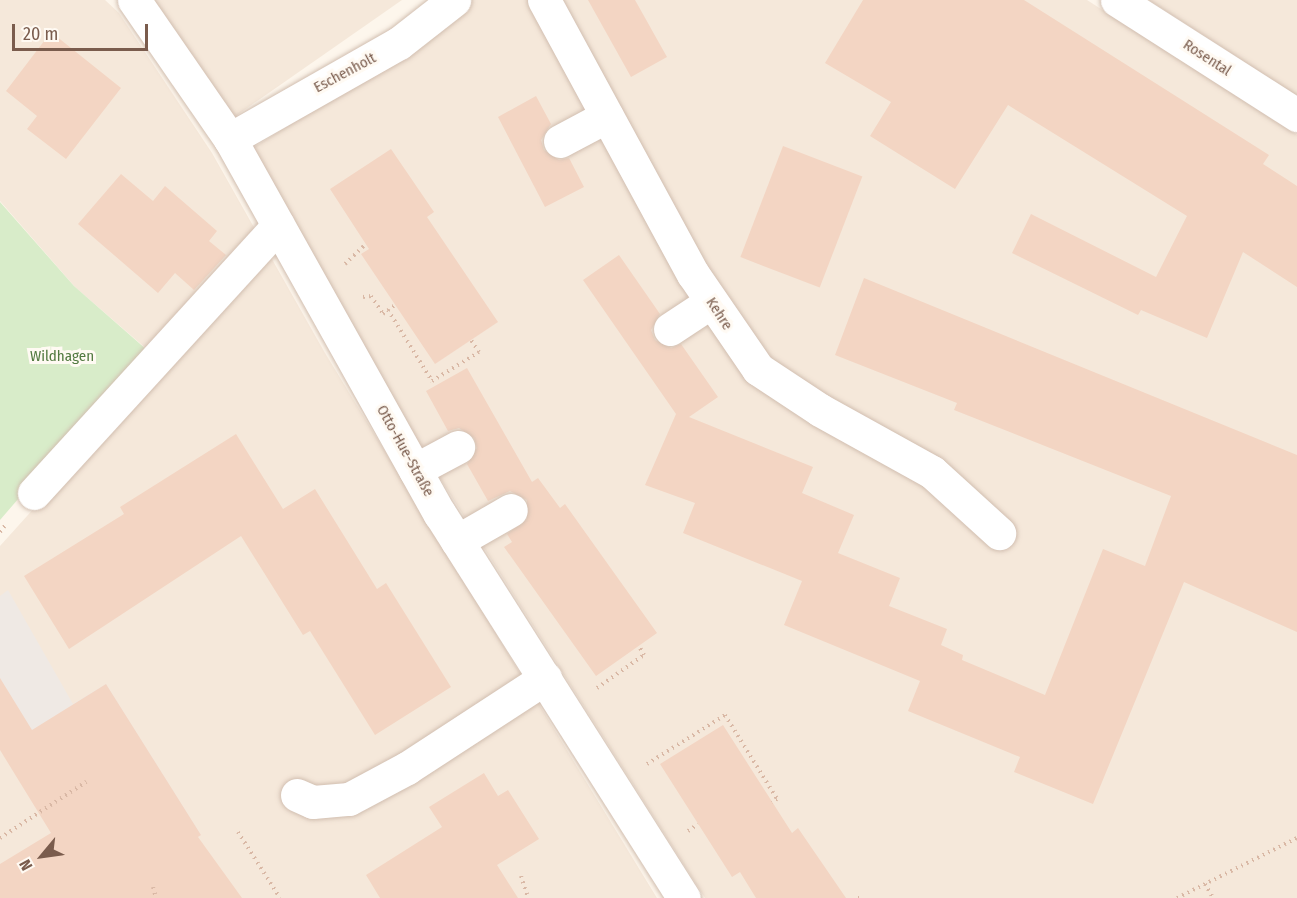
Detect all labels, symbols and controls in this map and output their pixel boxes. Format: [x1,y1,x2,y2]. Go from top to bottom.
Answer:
scale bar [15,12,152,50]
text: 20 m [23,23,58,45]
street label: Rosental [1180,36,1234,80]
street label: Eschenholt [311,49,379,97]
street label: Kehre [702,294,736,334]
park label: Wildhagen [30,348,94,366]
street label: Otto-Hue-Straße [372,402,438,500]
north arrow [12,826,72,886]
text: N [15,856,36,874]

